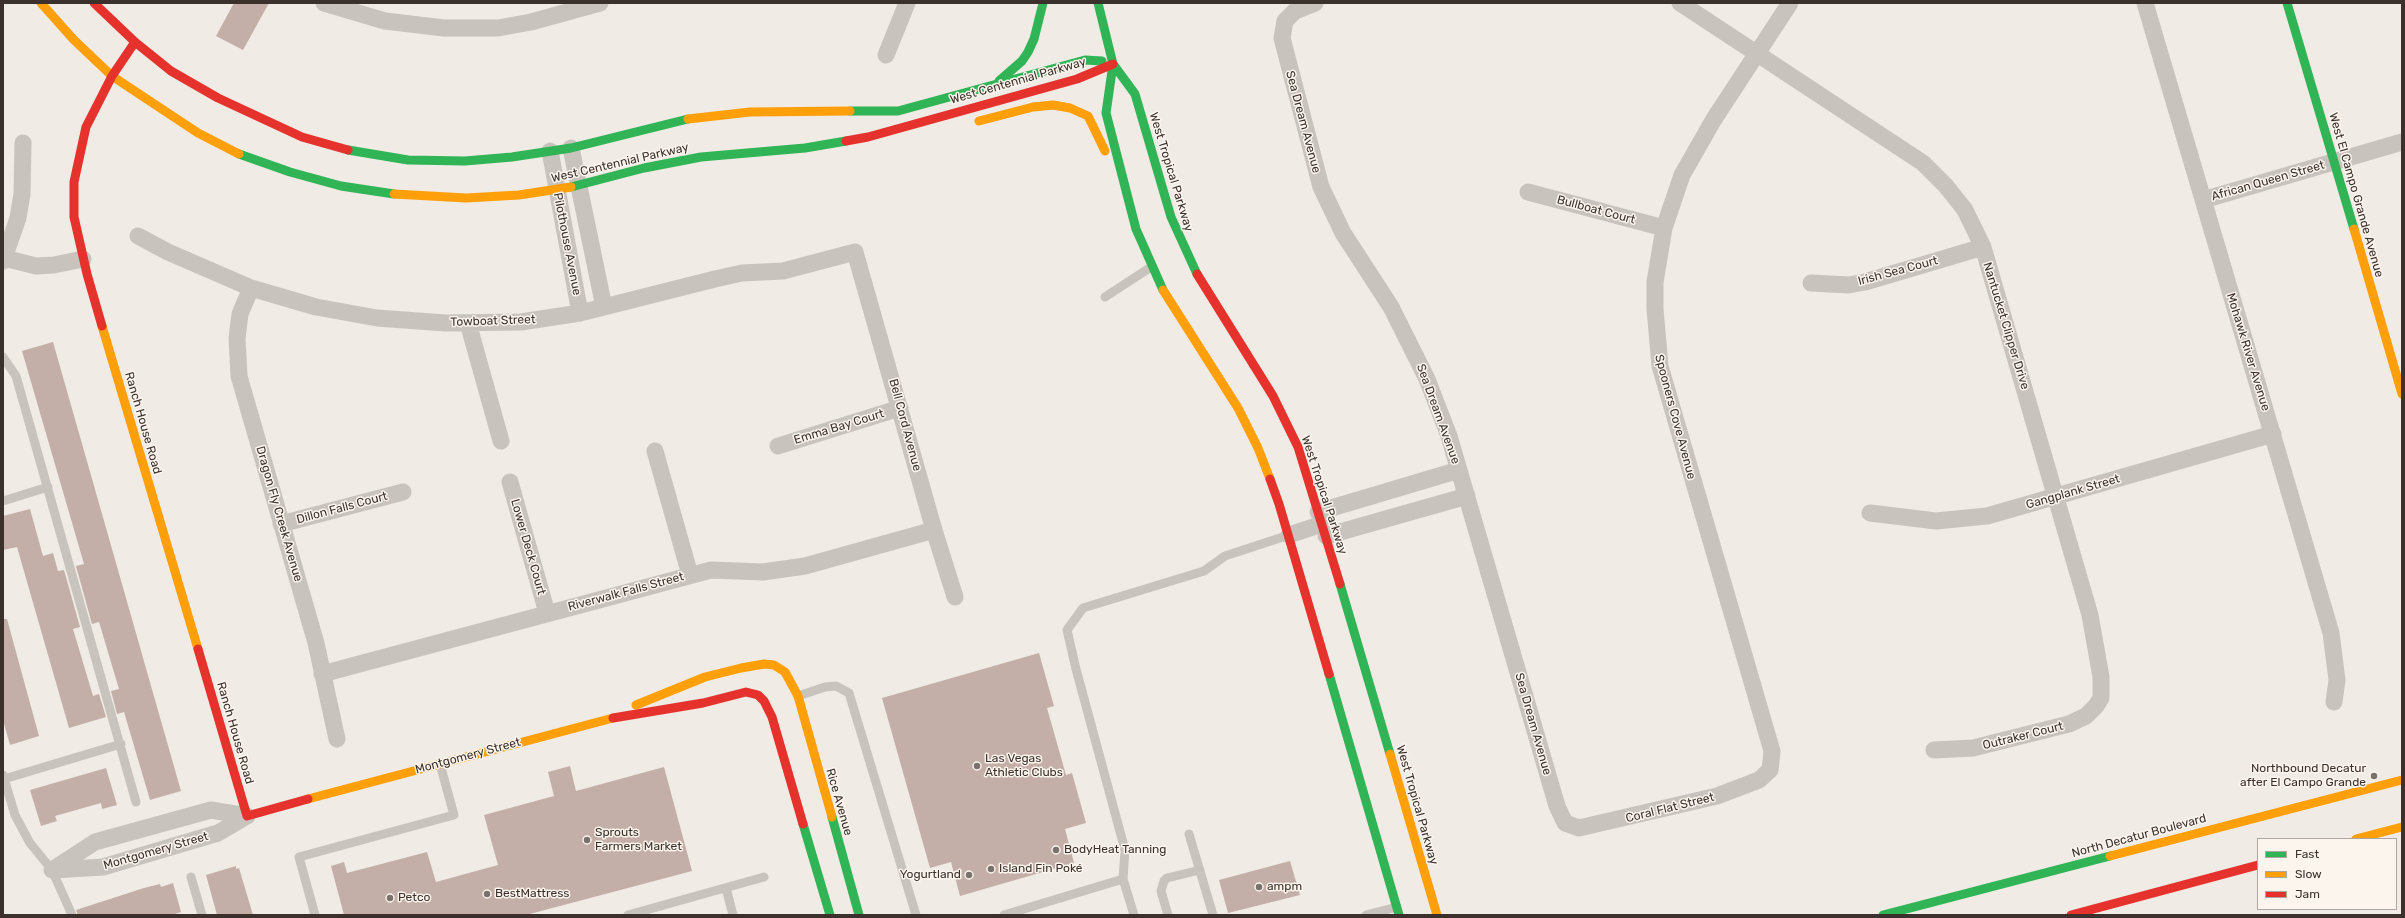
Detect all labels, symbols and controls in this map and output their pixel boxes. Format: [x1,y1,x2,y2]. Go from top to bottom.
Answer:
street label: West Centennial Parkway [948,55,1088,107]
street label: Sea Dream Avenue [1282,69,1324,175]
street label: West Tropical Parkway [1146,111,1196,233]
street label: West El Campo Grande Avenue [2326,111,2386,279]
street label: West Centennial Parkway [550,140,690,186]
street label: African Queen Street [2210,158,2326,204]
street label: Pilothouse Avenue [550,191,584,297]
street label: Bullboat Court [1555,193,1637,227]
street label: Irish Sea Court [1856,253,1940,289]
street label: Nantucket Clipper Drive [1980,261,2032,391]
street label: Mohawk River Avenue [2223,291,2273,413]
street label: Towboat Street [450,312,536,330]
street label: Spooners Cove Avenue [1651,353,1699,481]
street label: Sea Dream Avenue [1413,362,1463,466]
street label: Ranch House Road [122,370,164,476]
street label: Bell Cord Avenue [886,377,924,473]
street label: Emma Bay Court [792,406,886,448]
street label: West Tropical Parkway [1298,434,1350,556]
street label: Dragon Fly Creek Avenue [253,445,305,583]
street label: Gangplank Street [2024,472,2122,512]
street label: Dillon Falls Court [295,489,389,527]
street label: Lower Deck Court [507,497,549,597]
street label: Riverwalk Falls Street [566,570,686,614]
street label: Sea Dream Avenue [1512,671,1554,777]
street label: Ranch House Road [214,680,256,786]
street label: Outraker Court [1981,719,2065,753]
street label: Montgomery Street [414,735,522,777]
street label: West Tropical Parkway [1393,744,1441,866]
place label: Las Vegas Athletic Clubs [985,752,1063,780]
marker: Las Vegas Athletic Clubs [972,761,982,771]
place label: Northbound Decatur after El Campo Grande [2240,762,2366,790]
street label: Rice Avenue [823,767,855,837]
marker: Northbound Decatur after El Campo Grande [2369,771,2379,781]
street label: Coral Flat Street [1624,790,1716,826]
street label: North Decatur Boulevard [2070,811,2208,861]
place label: Sprouts Farmers Market [595,826,682,854]
street label: Montgomery Street [102,829,210,873]
marker: Sprouts Farmers Market [582,835,592,845]
legend [2257,838,2397,910]
place label: BodyHeat Tanning [1064,843,1167,857]
marker: BodyHeat Tanning [1051,845,1061,855]
text: Fast [2295,847,2319,861]
place label: Island Fin Poké [999,862,1083,876]
marker: Island Fin Poké [986,864,996,874]
text: Slow [2295,867,2322,881]
place label: Yogurtland [900,868,961,882]
marker: Yogurtland [964,870,974,880]
place label: ampm [1267,880,1302,894]
marker: ampm [1254,882,1264,892]
place label: BestMattress [495,887,569,901]
text: Jam [2295,887,2320,901]
marker: BestMattress [482,889,492,899]
place label: Petco [398,891,431,905]
marker: Petco [385,893,395,903]

